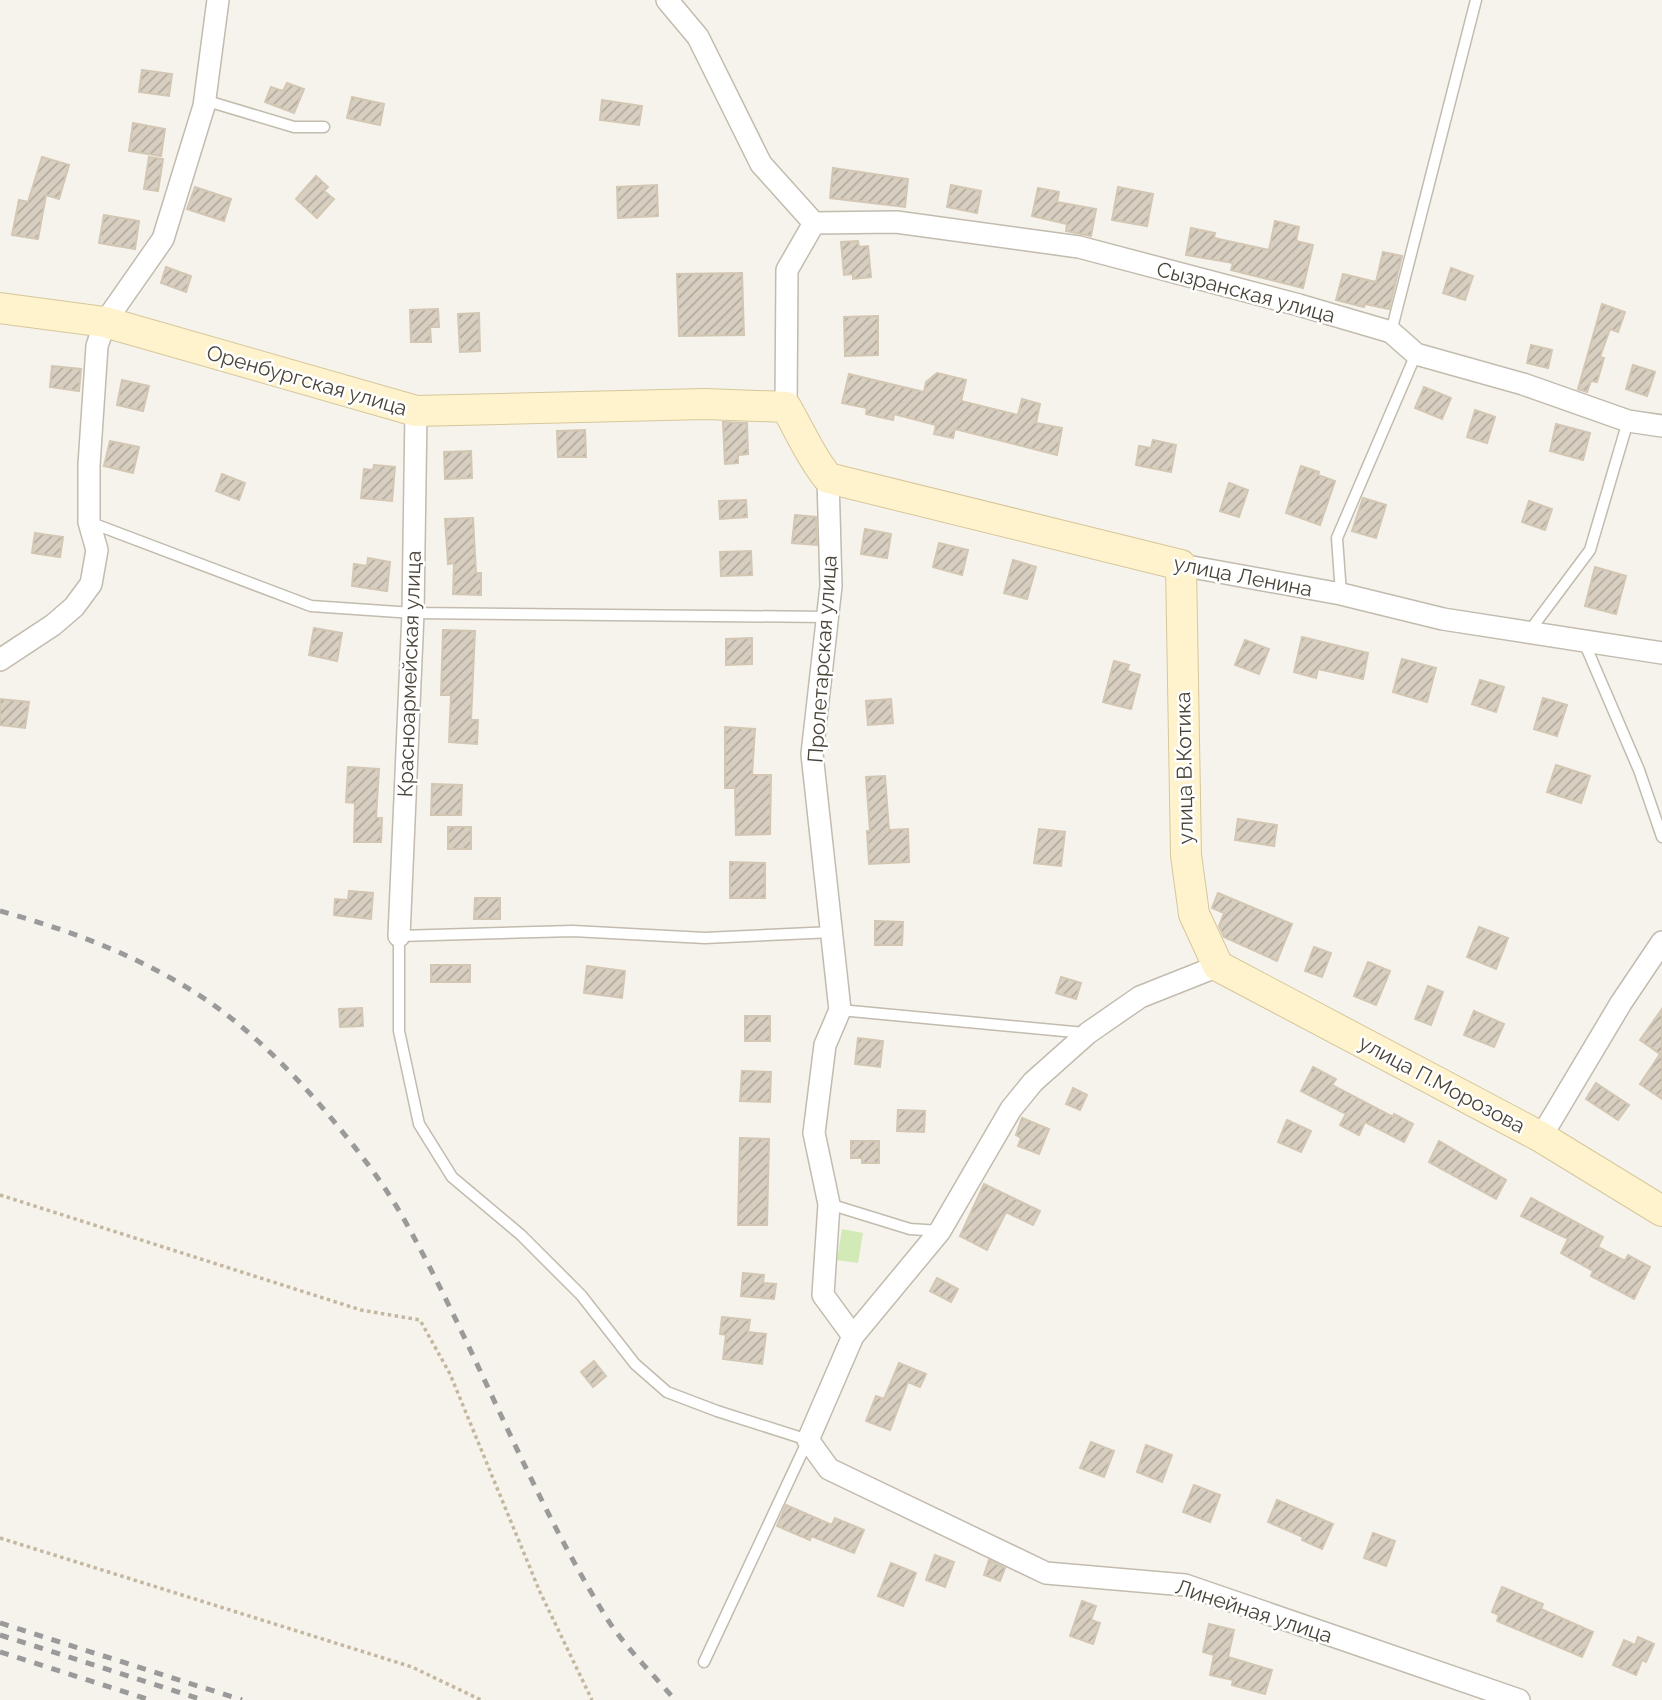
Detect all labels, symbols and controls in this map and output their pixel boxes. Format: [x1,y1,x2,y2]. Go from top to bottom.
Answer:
street label: Сызранская улица [1154,256,1338,328]
street label: Оренбургская улица [204,339,410,421]
street label: Красноармейская улица [392,550,426,798]
street label: улица Ленина [1172,550,1314,602]
street label: Пролетарская улица [802,554,842,764]
street label: улица В.Котика [1170,691,1198,845]
street label: улица П.Морозова [1355,1030,1529,1138]
street label: Линейная улица [1172,1574,1336,1648]

